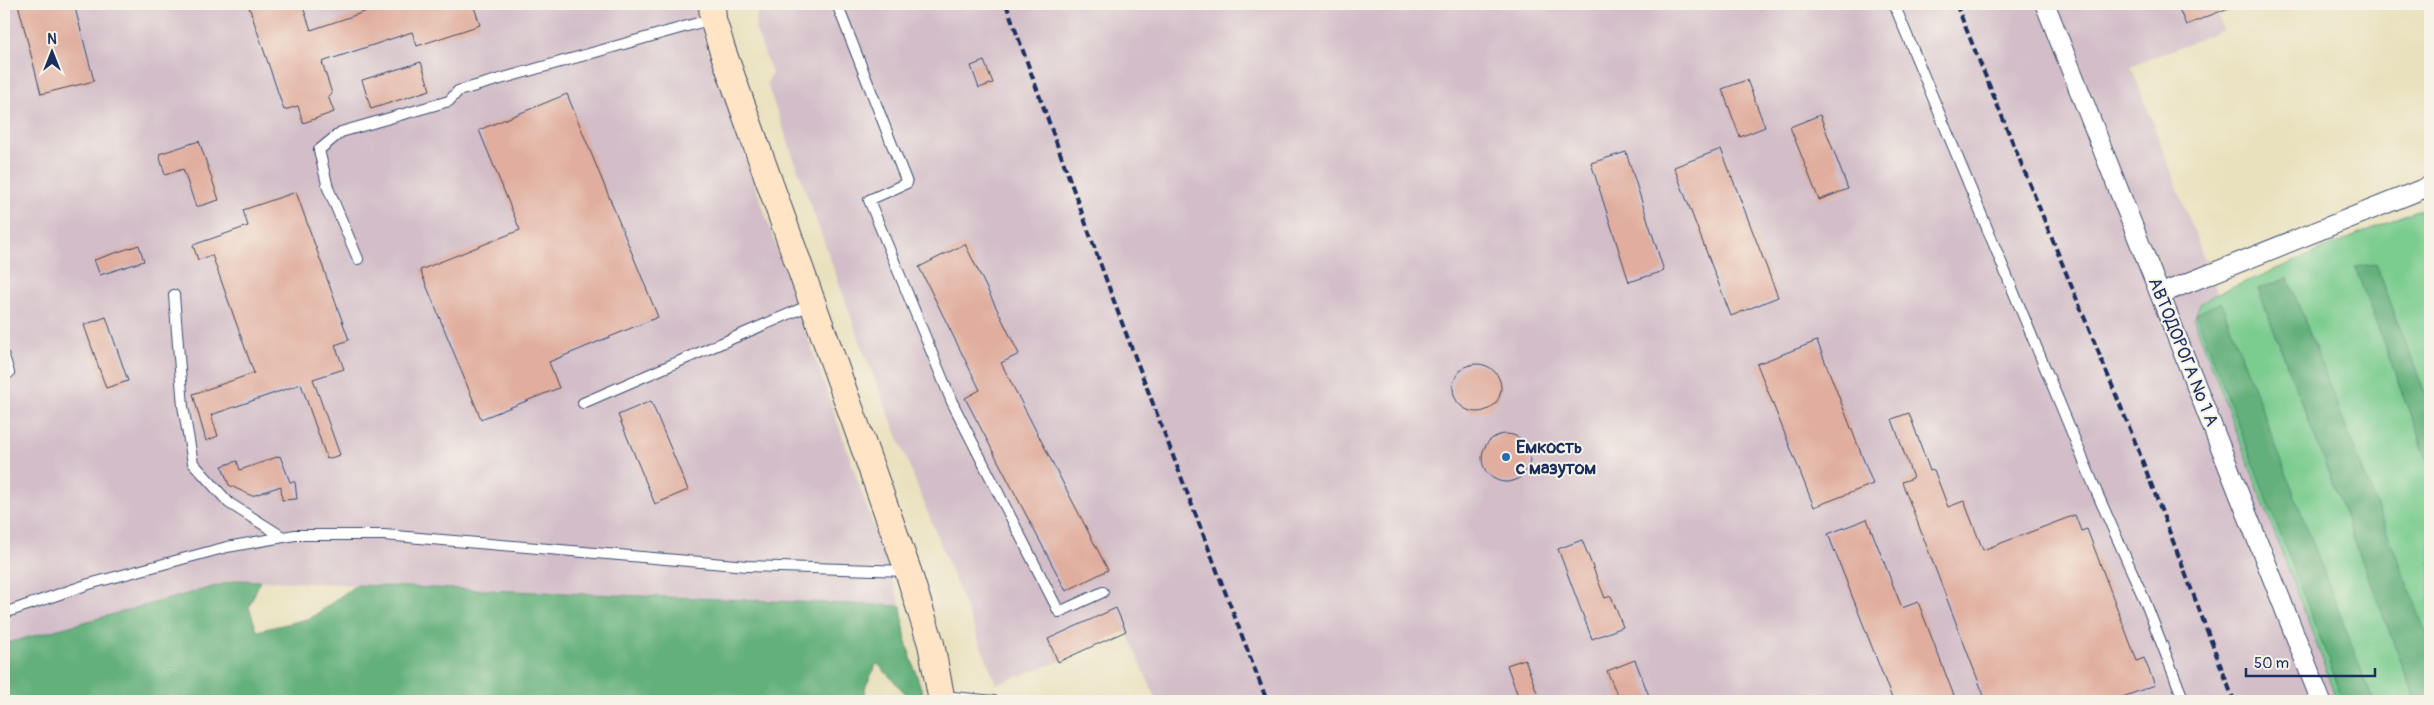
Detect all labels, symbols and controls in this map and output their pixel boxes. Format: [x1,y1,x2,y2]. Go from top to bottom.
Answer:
north arrow [28,28,78,78]
text: N [47,31,57,48]
street label: АВТОДОРОГА № 1 А [2143,274,2223,430]
place label: Емкость с мазутом [1515,436,1596,480]
marker: Емкость с мазутом [1500,451,1512,463]
scale bar [2246,645,2375,677]
text: 50 m [2254,654,2289,673]

